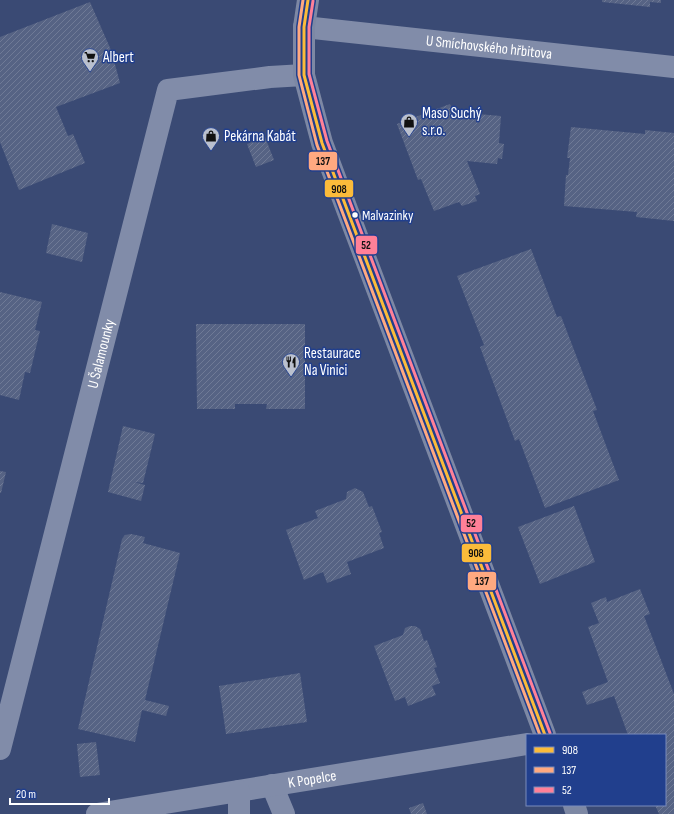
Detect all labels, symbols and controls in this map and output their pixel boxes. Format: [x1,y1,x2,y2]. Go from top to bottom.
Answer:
street label: U Smíchovského hřbitova [425,31,553,64]
supermarket icon: Albert [80,47,100,72]
place label: Albert [102,48,134,67]
place label: Maso Suchý s.r.o. [422,104,482,140]
shop icon: Maso Suchý s.r.o. [399,112,419,137]
shop icon: Pekárna Kabát [201,126,221,151]
place label: Pekárna Kabát [224,127,296,146]
line badge: 137 [308,151,338,171]
text: 137 [316,155,330,168]
line badge: 908 [324,179,354,198]
text: 908 [331,183,347,196]
place label: Malvazinky [362,207,414,224]
marker: Malvazinky [350,210,360,220]
line badge: 52 [355,235,378,255]
text: 52 [361,239,371,252]
street label: U Šalamounky [83,317,119,390]
place label: Restaurace Na Vinici [304,344,361,380]
restaurant icon: Restaurace Na Vinici [281,352,301,377]
line badge: 52 [460,514,483,533]
text: 52 [466,517,476,530]
line badge: 908 [461,543,492,563]
text: 908 [468,547,484,560]
line badge: 137 [467,571,497,591]
text: 137 [475,575,489,588]
legend [526,734,666,806]
text: 908 [562,743,578,758]
text: 137 [562,763,576,778]
street label: K Popelce [287,766,338,793]
scale bar [10,780,109,806]
text: 52 [562,783,572,798]
text: 20 m [16,787,36,802]

